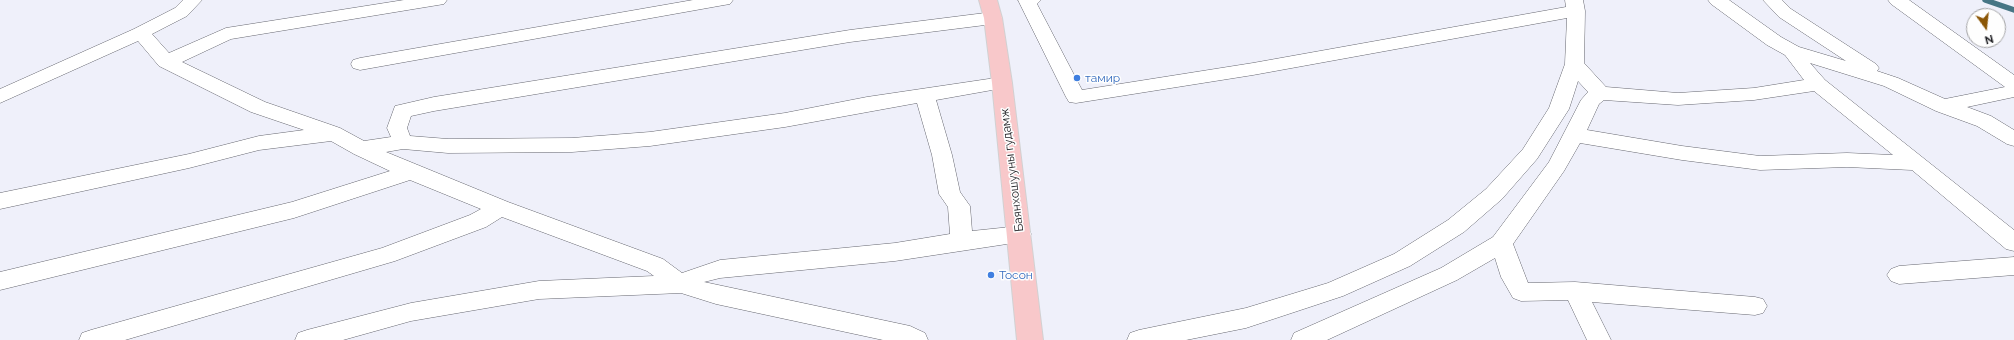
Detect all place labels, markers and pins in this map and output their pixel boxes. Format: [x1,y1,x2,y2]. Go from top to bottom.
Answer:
place label: тамир [1085,71,1120,85]
marker: тамир [1072,73,1082,83]
place label: Тосон [999,268,1033,282]
marker: Тосон [986,270,996,280]

